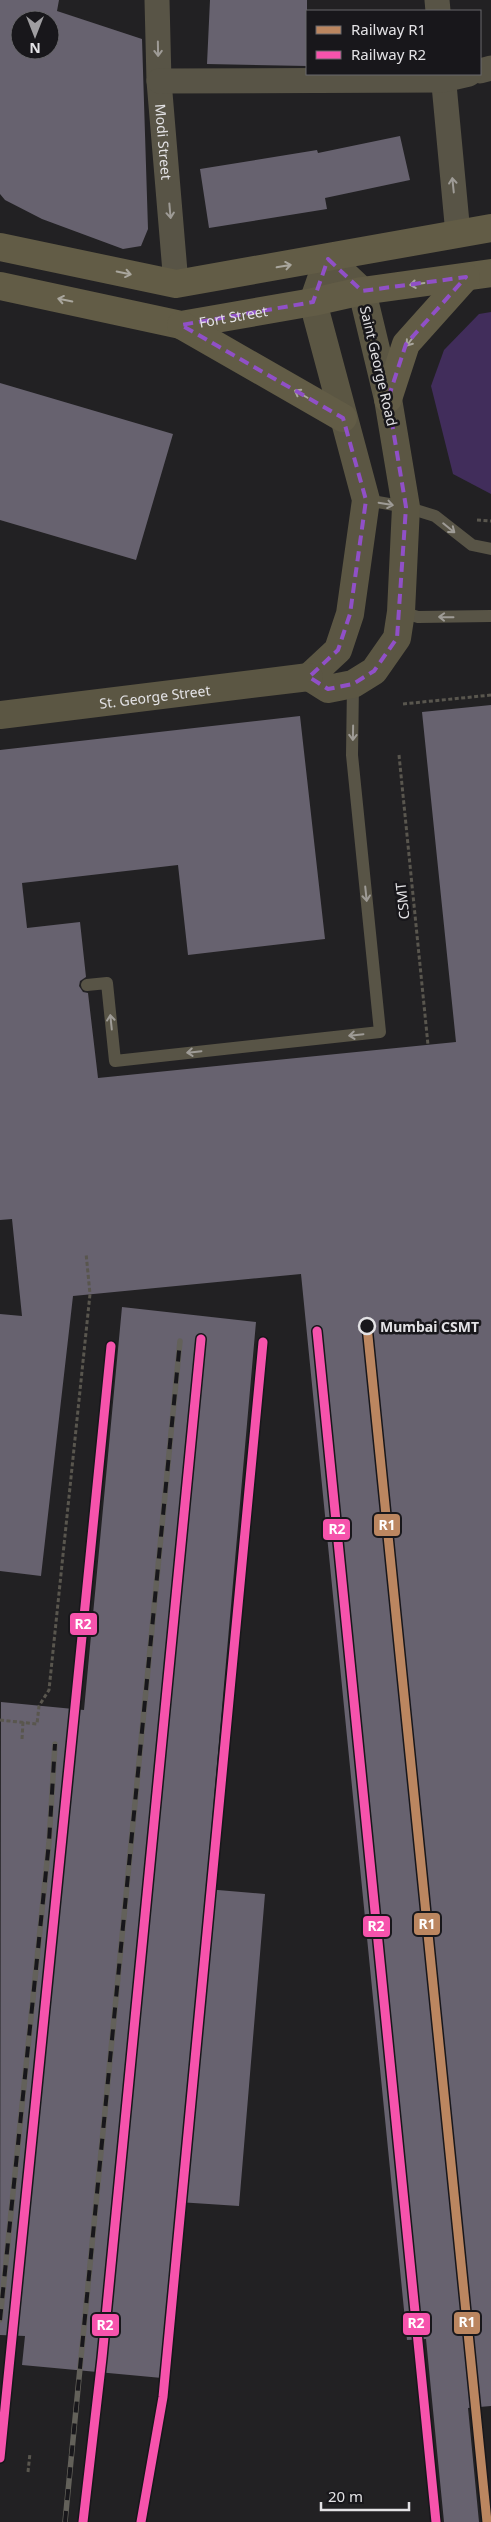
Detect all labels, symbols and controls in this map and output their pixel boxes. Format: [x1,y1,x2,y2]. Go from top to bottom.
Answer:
north arrow [10,10,60,60]
legend [306,10,481,75]
text: Railway R1 [351,19,426,39]
text: N [29,39,41,58]
one-way arrow [153,40,163,56]
text: Railway R2 [351,44,426,64]
street label: Modi Street [151,103,177,181]
one-way arrow [449,178,458,194]
one-way arrow [165,202,174,218]
one-way arrow [276,261,292,271]
one-way arrow [116,269,132,278]
one-way arrow [410,279,426,289]
one-way arrow [58,295,74,304]
street label: Fort Street [197,301,269,331]
street label: Saint George Road [356,304,402,428]
one-way arrow [405,333,416,346]
one-way arrow [294,388,308,398]
one-way arrow [377,499,393,509]
one-way arrow [442,522,455,533]
one-way arrow [438,612,454,622]
street label: St. George Street [98,680,211,712]
one-way arrow [348,724,358,740]
street label: CSMT [391,881,413,920]
one-way arrow [361,886,371,902]
one-way arrow [106,1014,116,1030]
one-way arrow [348,1030,364,1040]
one-way arrow [186,1047,202,1057]
marker: Mumbai CSMT [358,1317,376,1335]
place label: Mumbai CSMT [380,1317,479,1336]
line badge: R1 [373,1513,401,1537]
text: R1 [378,1515,396,1534]
line badge: R2 [322,1518,351,1541]
text: R2 [328,1519,346,1538]
line badge: R2 [69,1612,98,1636]
text: R2 [74,1614,92,1633]
line badge: R1 [413,1912,441,1936]
text: R1 [418,1914,436,1933]
line badge: R2 [362,1915,391,1938]
text: R2 [367,1916,385,1935]
line badge: R1 [453,2311,481,2335]
line badge: R2 [402,2312,431,2336]
text: R1 [458,2312,476,2331]
line badge: R2 [91,2313,120,2337]
text: R2 [407,2313,425,2332]
text: R2 [96,2315,114,2334]
scale bar [321,2480,408,2512]
text: 20 m [328,2486,363,2506]

